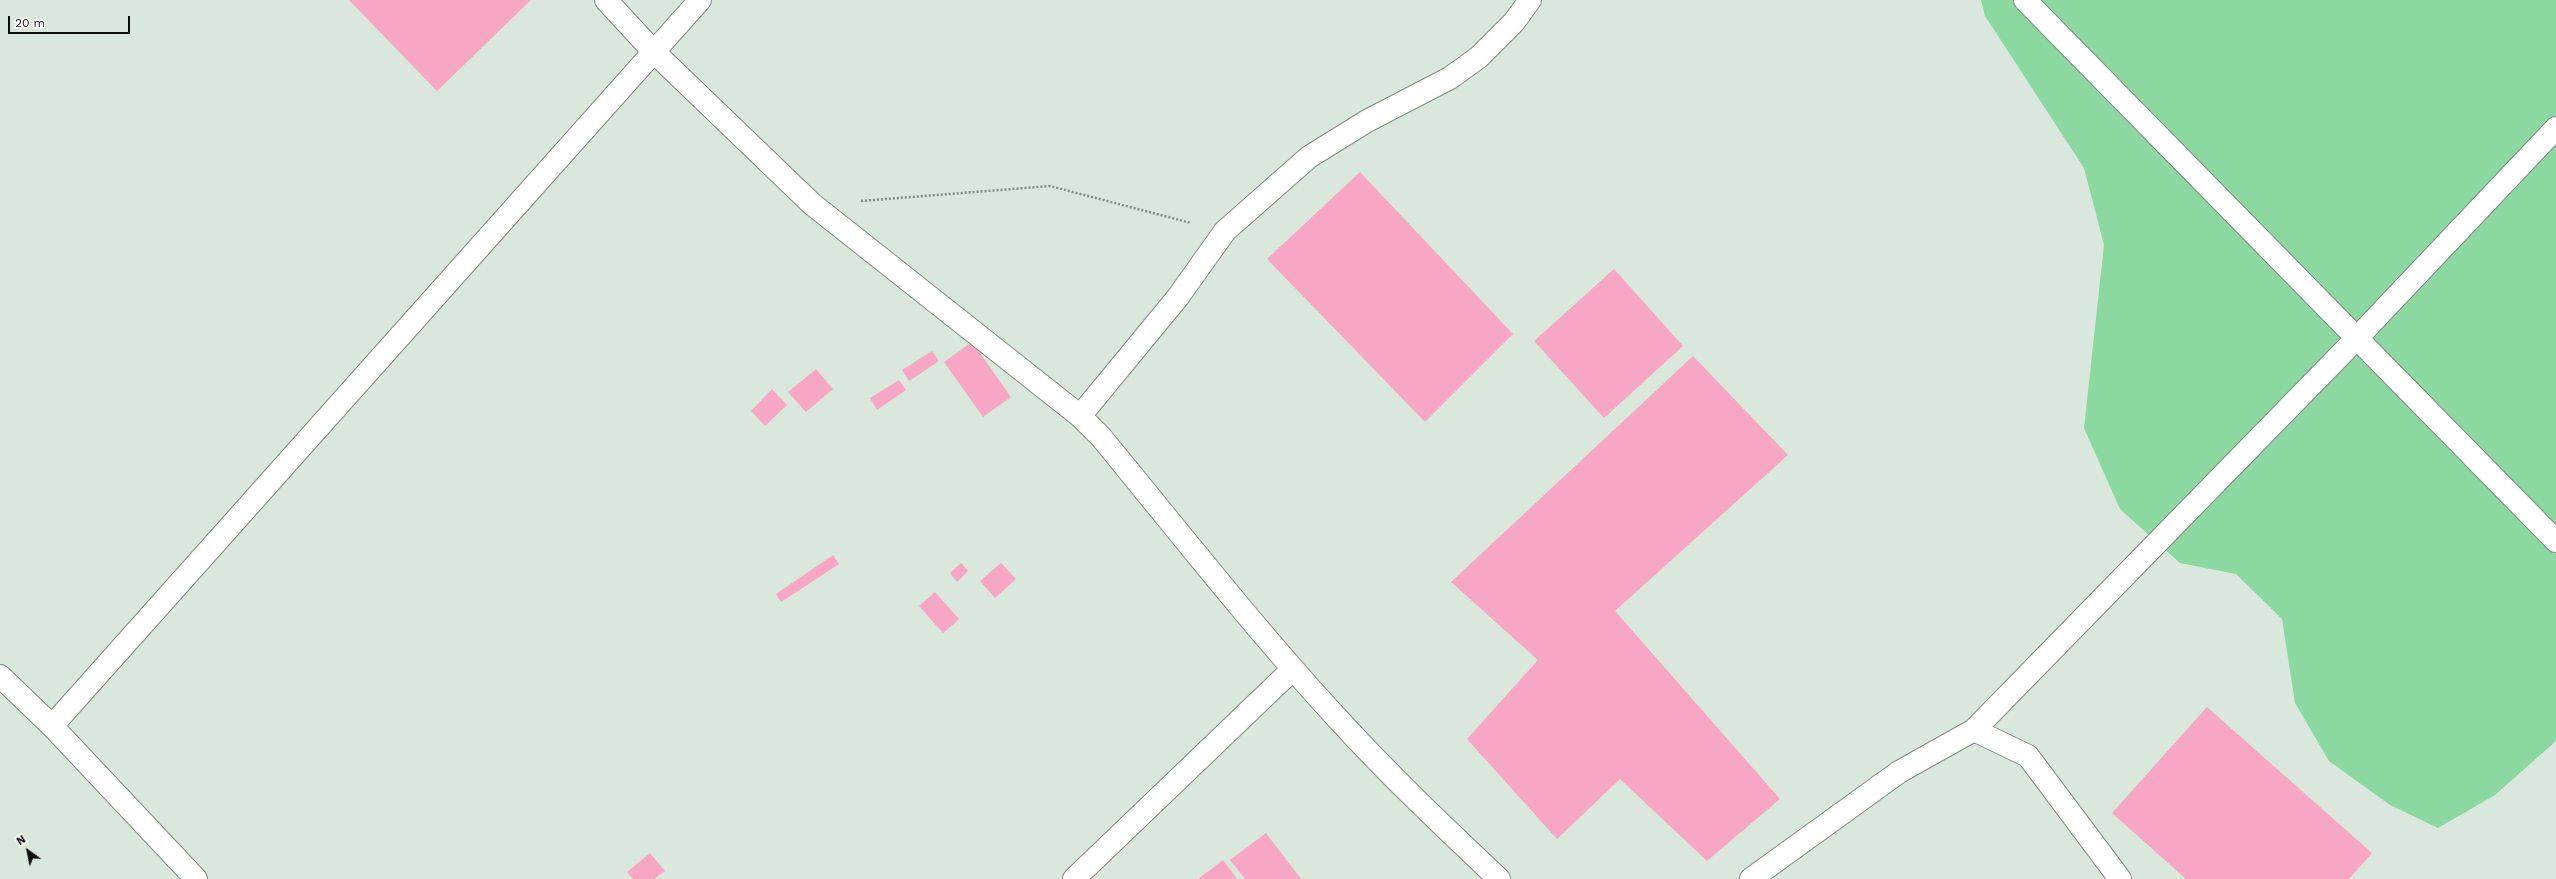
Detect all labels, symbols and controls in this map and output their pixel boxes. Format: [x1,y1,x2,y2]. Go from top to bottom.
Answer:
scale bar [10,8,132,34]
text: 20 m [15,16,45,30]
north arrow [8,831,48,871]
text: N [14,833,28,848]

